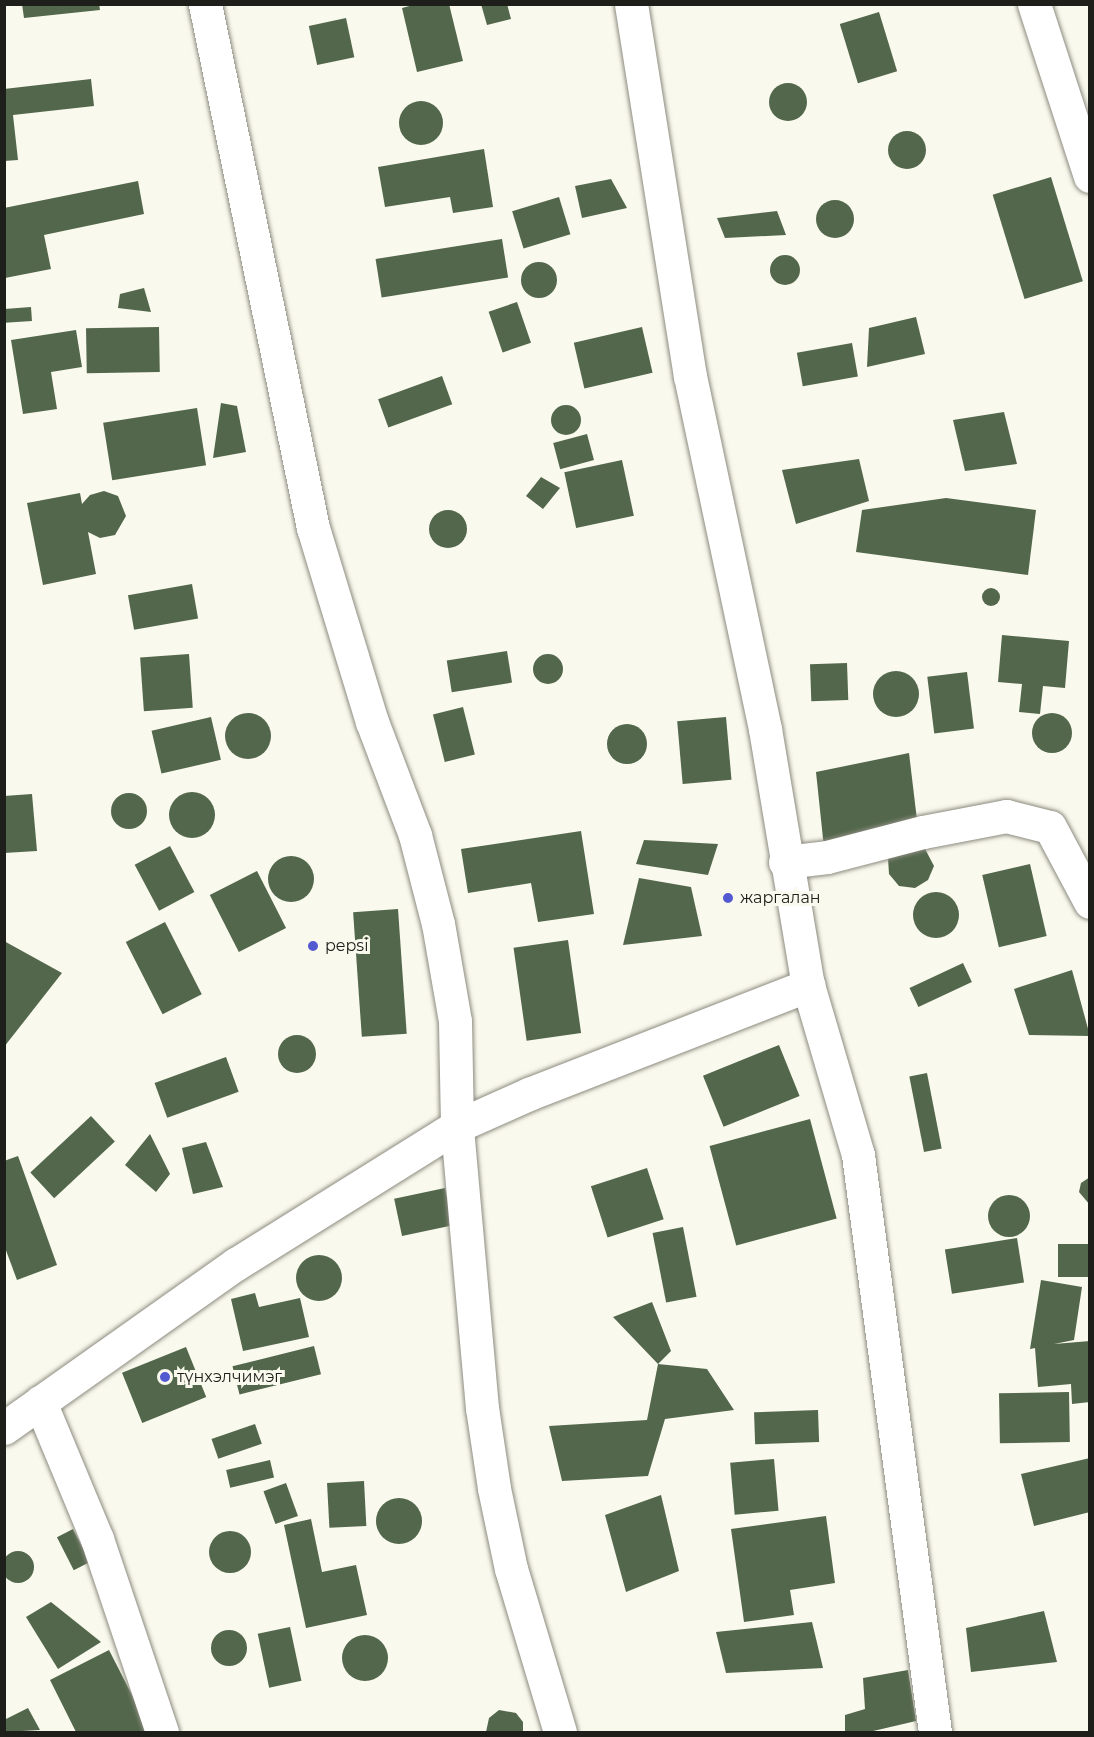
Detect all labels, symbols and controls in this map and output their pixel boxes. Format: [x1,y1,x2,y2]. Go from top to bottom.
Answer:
place label: жаргалан [740,888,821,908]
marker: жаргалан [721,891,735,905]
place label: pepsi [325,936,368,956]
marker: pepsi [306,939,320,953]
place label: түнхэлчимэг [177,1367,282,1387]
marker: түнхэлчимэг [158,1370,172,1384]

